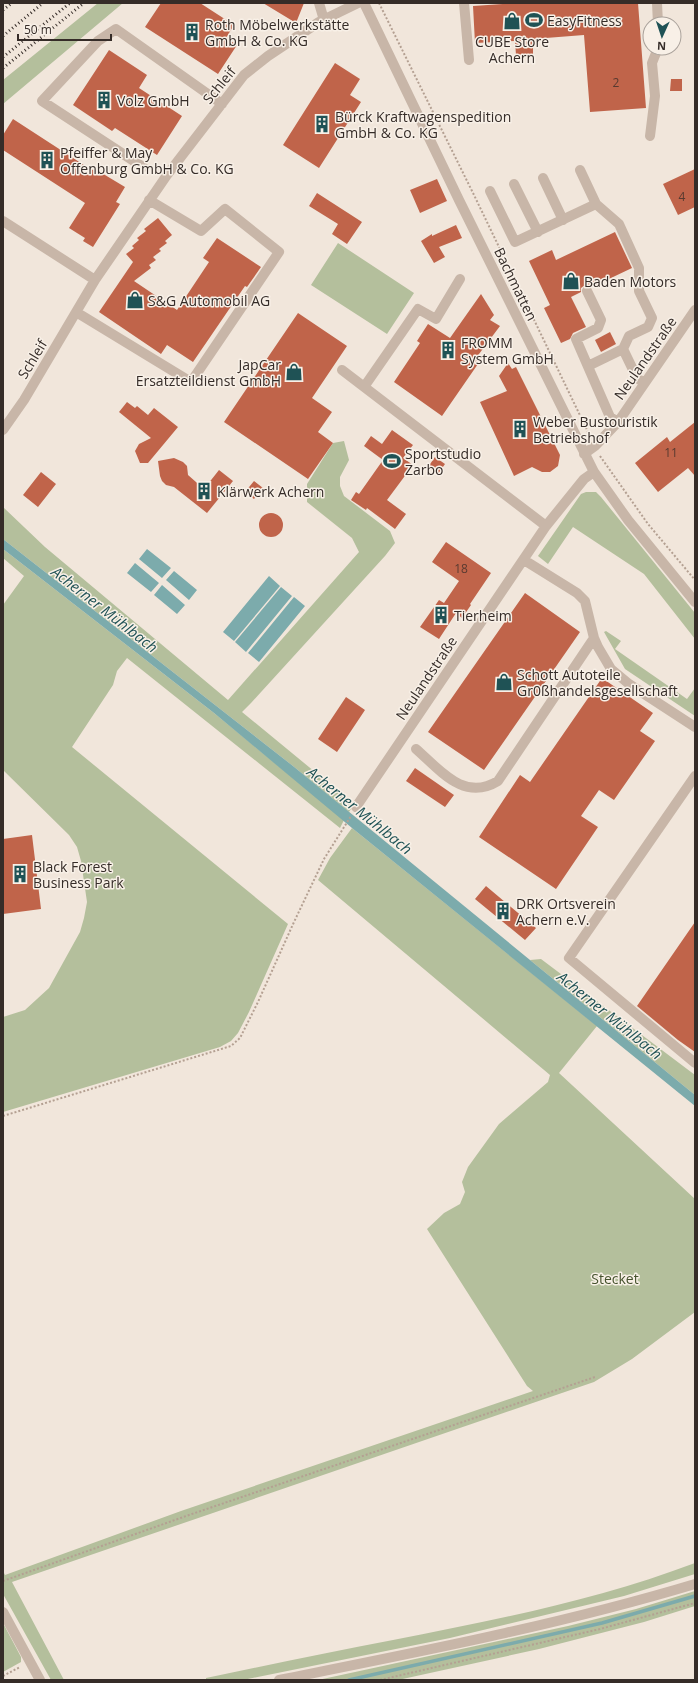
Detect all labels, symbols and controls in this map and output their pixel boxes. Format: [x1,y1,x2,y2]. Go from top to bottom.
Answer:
sports icon: EasyFitness [524,10,544,30]
shop icon: CUBE Store Achern [502,11,522,31]
place label: EasyFitness [547,11,622,30]
place label: Roth Möbelwerkstätte GmbH & Co. KG [205,15,349,50]
scale bar [18,16,111,42]
north arrow [642,16,682,56]
text: 50 m [24,21,52,38]
building icon: Roth Möbelwerkstätte GmbH & Co. KG [182,22,202,42]
place label: CUBE Store Achern [475,32,549,67]
text: N [657,39,666,54]
street label: Schleif [198,61,241,108]
house number: 2 [613,74,620,91]
building icon: Volz GmbH [94,90,114,110]
place label: Volz GmbH [117,91,190,110]
place label: Bürck Kraftwagenspedition GmbH & Co. KG [335,107,511,142]
building icon: Bürck Kraftwagenspedition GmbH & Co. KG [312,114,332,134]
place label: Pfeiffer & May Offenburg GmbH & Co. KG [60,143,234,178]
building icon: Pfeiffer & May Offenburg GmbH & Co. KG [37,150,57,170]
house number: 4 [679,188,686,205]
street label: Bachmatten [490,244,542,324]
shop icon: Baden Motors [561,271,581,291]
place label: Baden Motors [584,272,677,291]
shop icon: S&G Automobil AG [125,290,145,310]
place label: S&G Automobil AG [148,291,270,310]
street label: Neulandstraße [609,313,681,403]
place label: FROMM System GmbH [461,333,554,368]
street label: Schleif [13,335,52,382]
building icon: FROMM System GmbH [438,340,458,360]
place label: JapCar Ersatzteildienst GmbH [136,355,281,390]
shop icon: JapCar Ersatzteildienst GmbH [284,362,304,382]
place label: Weber Bustouristik Betriebshof [533,412,658,447]
building icon: Weber Bustouristik Betriebshof [510,419,530,439]
place label: Sportstudio Zarbo [405,444,481,479]
house number: 11 [664,444,678,461]
sports icon: Sportstudio Zarbo [382,451,402,471]
building icon: Klärwerk Achern [194,481,214,501]
place label: Klärwerk Achern [217,482,324,501]
house number: 18 [454,560,468,577]
water label: Acherner Mühlbach [47,561,162,657]
building icon: Tierheim [431,605,451,625]
place label: Tierheim [454,606,512,625]
street label: Neulandstraße [391,632,461,724]
place label: Schott Autoteile Gr0ßhandelsgesellschaft [517,665,678,700]
shop icon: Schott Autoteile Gr0ßhandelsgesellschaft [494,672,514,692]
water label: Acherner Mühlbach [303,761,417,858]
place label: Black Forest Business Park [33,857,124,892]
building icon: Black Forest Business Park [10,864,30,884]
place label: DRK Ortsverein Achern e.V. [516,894,616,929]
building icon: DRK Ortsverein Achern e.V. [493,901,513,921]
water label: Acherner Mühlbach [553,966,667,1063]
park label: Stecket [591,1269,639,1288]

